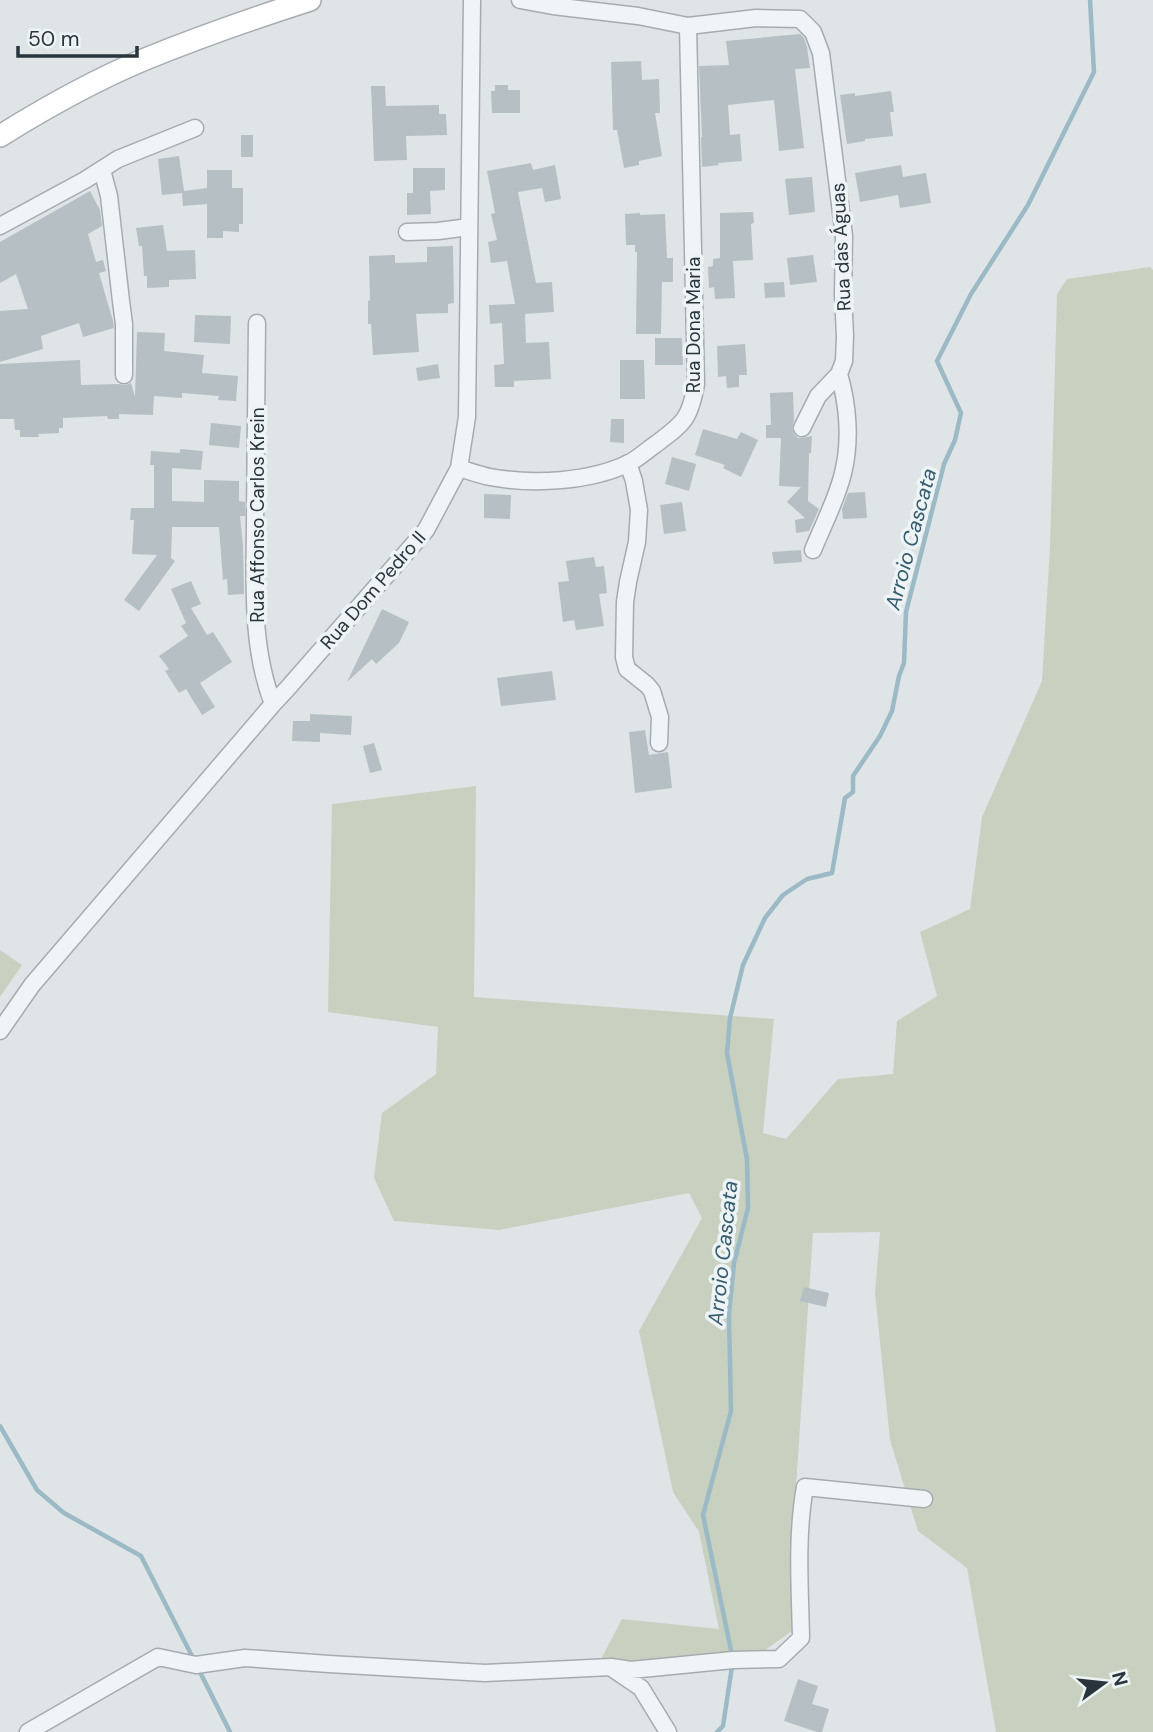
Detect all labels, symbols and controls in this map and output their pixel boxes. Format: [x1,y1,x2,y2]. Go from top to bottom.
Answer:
scale bar [18,14,136,58]
text: 50 m [28,25,79,53]
street label: Rua das Águas [825,182,857,312]
street label: Rua Dona Maria [681,257,706,393]
street label: Rua Affonso Carlos Krein [245,407,270,623]
water label: Arroio Cascata [878,465,943,614]
street label: Rua Dom Pedro II [315,526,431,654]
water label: Arroio Cascata [701,1179,745,1328]
north arrow [1069,1648,1139,1718]
text: N [1106,1669,1134,1689]

